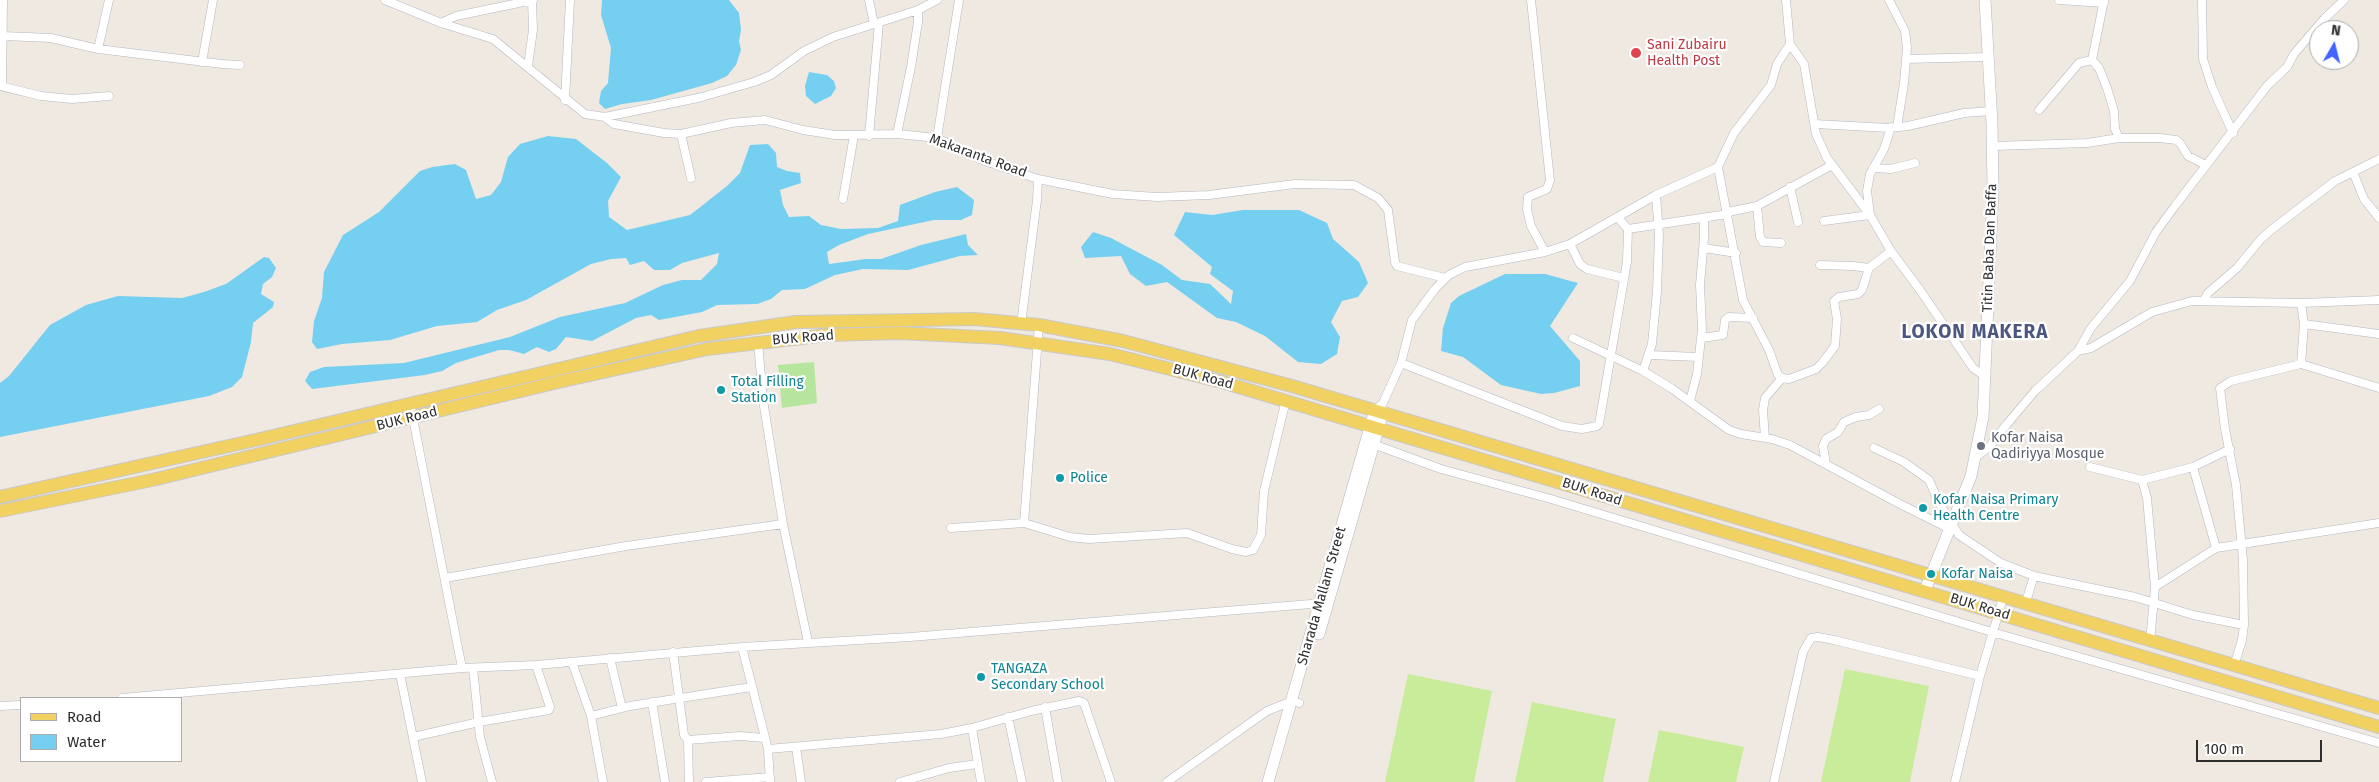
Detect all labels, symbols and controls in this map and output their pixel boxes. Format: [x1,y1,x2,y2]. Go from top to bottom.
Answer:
north arrow [2309,20,2359,70]
text: N [2330,22,2342,40]
place label: Sani Zubairu Health Post [1647,37,1727,70]
marker: Sani Zubairu Health Post [1629,46,1643,60]
street label: Makaranta Road [927,131,1029,181]
street label: Titin Baba Dan Baffa [1979,183,2001,313]
district label: LOKON MAKERA [1900,322,2050,344]
street label: BUK Road [771,327,835,349]
street label: BUK Road [1171,361,1235,393]
place label: Total Filling Station [731,374,804,407]
marker: Total Filling Station [715,384,727,396]
street label: BUK Road [375,403,439,435]
place label: Kofar Naisa Qadiriyya Mosque [1991,430,2104,462]
marker: Kofar Naisa Qadiriyya Mosque [1975,440,1987,452]
place label: Police [1070,470,1108,486]
marker: Police [1054,472,1066,484]
street label: BUK Road [1560,474,1624,510]
place label: Kofar Naisa Primary Health Centre [1933,492,2058,524]
marker: Kofar Naisa Primary Health Centre [1917,502,1929,514]
street label: Sharada Mallam Street [1294,525,1350,667]
place label: Kofar Naisa [1941,566,2013,582]
marker: Kofar Naisa [1925,568,1937,580]
street label: BUK Road [1948,590,2012,624]
place label: TANGAZA Secondary School [991,661,1104,694]
marker: TANGAZA Secondary School [975,671,987,683]
legend [20,697,182,762]
text: Road [67,708,102,726]
scale bar [2199,730,2325,762]
text: Water [67,733,106,751]
text: 100 m [2204,740,2244,758]

